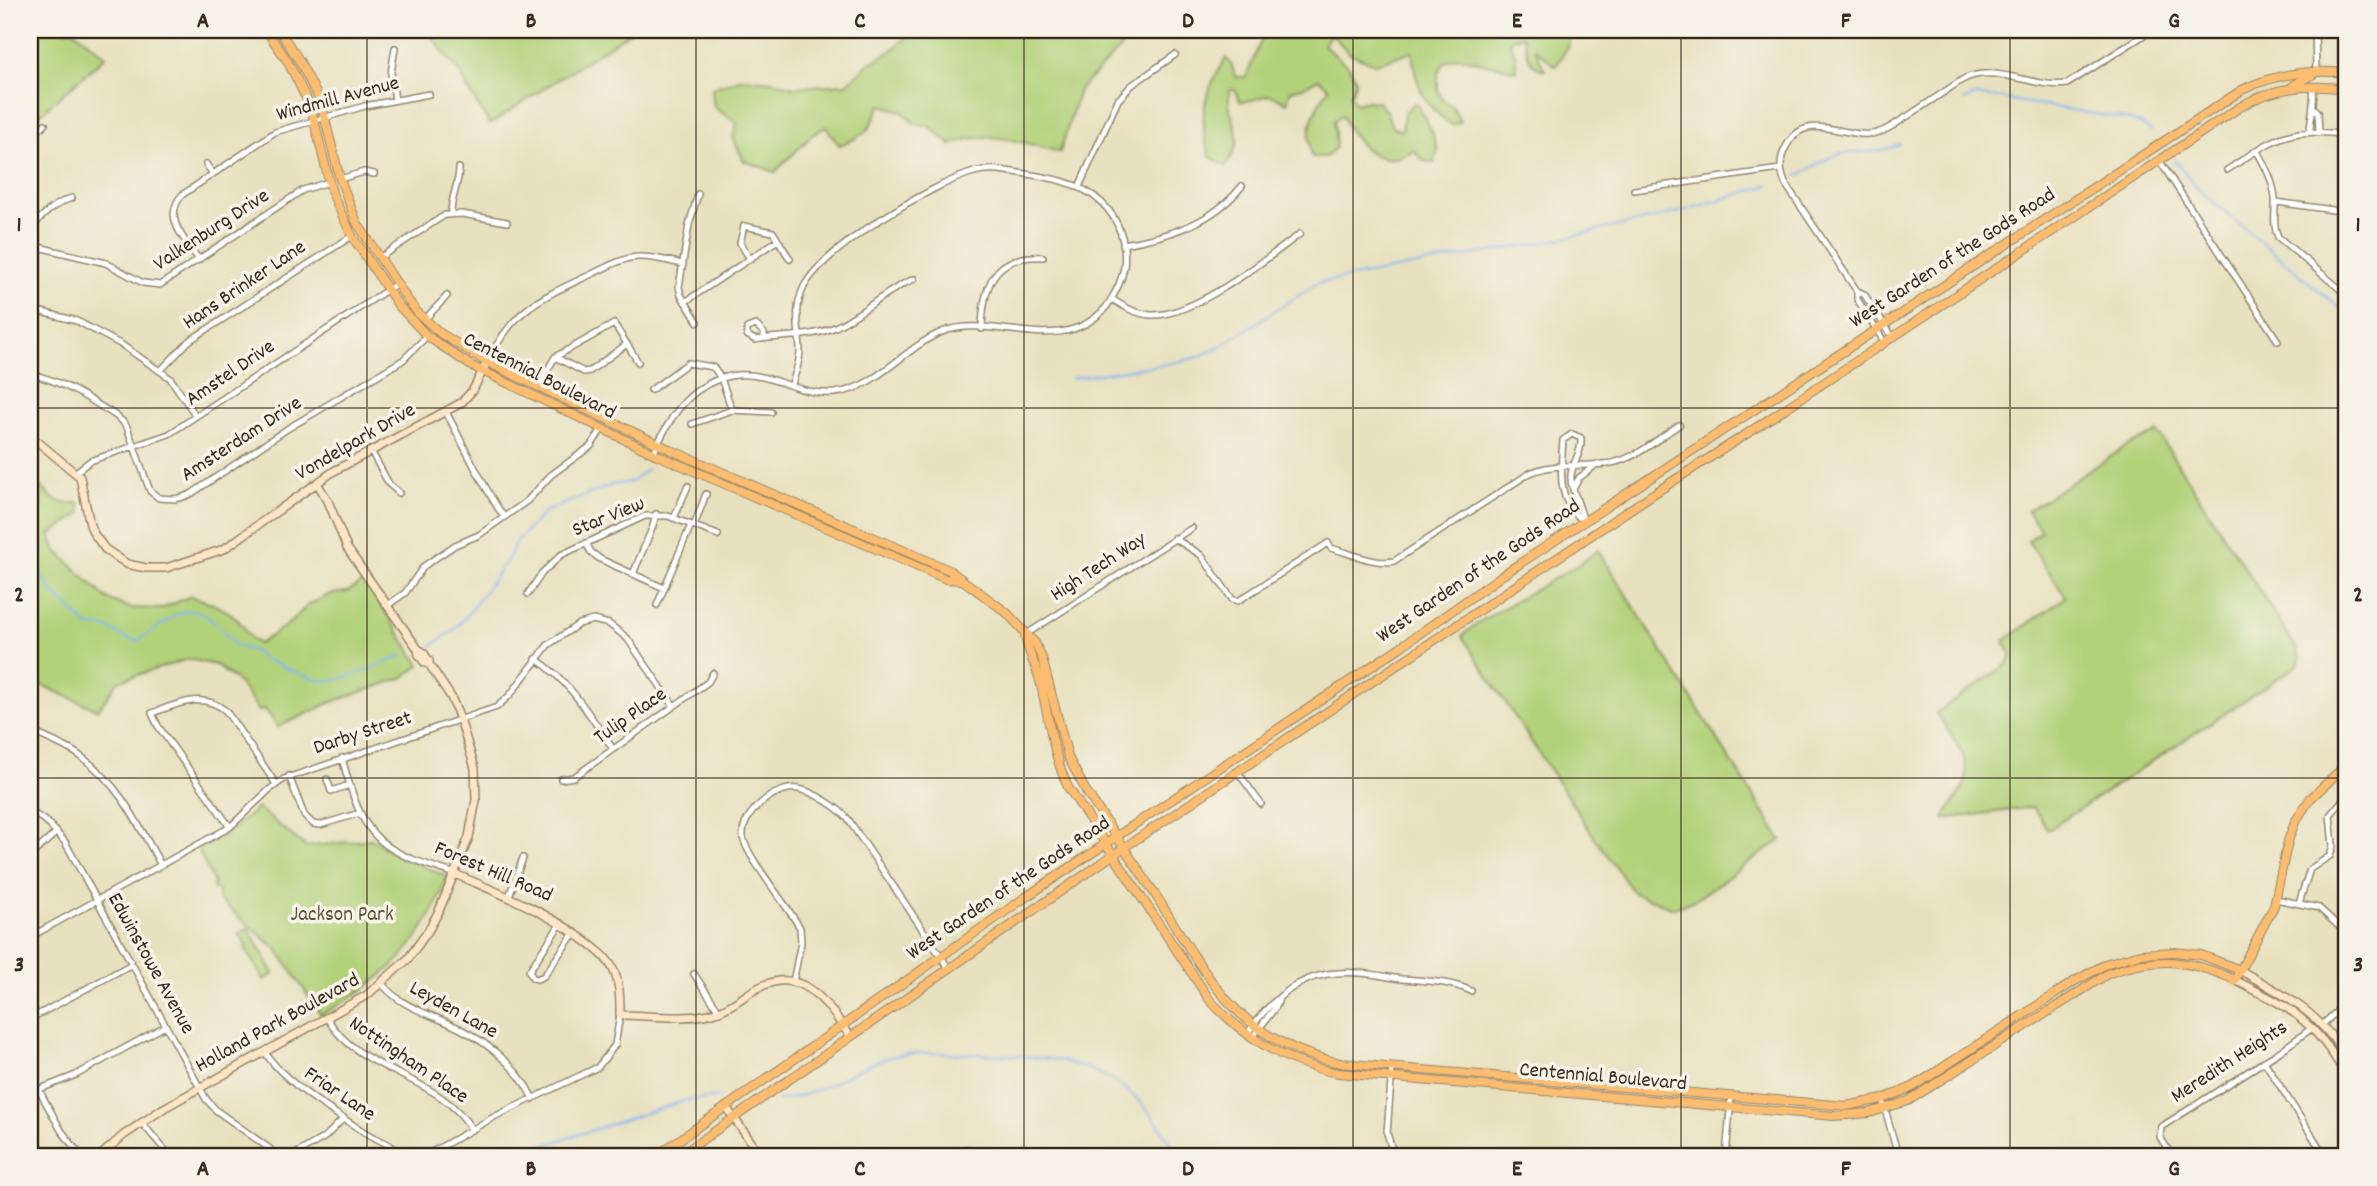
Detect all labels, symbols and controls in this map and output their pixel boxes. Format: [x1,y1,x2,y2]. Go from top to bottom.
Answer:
text: A [197,6,209,39]
text: B [526,6,537,39]
text: C [854,6,866,39]
text: D [1182,6,1194,39]
text: E [1512,6,1523,39]
text: F [1841,6,1852,39]
text: G [2168,6,2180,39]
street label: Windmill Avenue [273,69,403,131]
street label: West Garden of the Gods Road [1844,181,2062,337]
street label: Valkenburg Drive [148,182,276,280]
text: 1 [16,210,22,243]
text: 1 [2355,210,2361,243]
street label: Hans Brinker Lane [177,234,313,338]
street label: Centennial Boulevard [457,325,621,429]
street label: Amstel Drive [180,333,282,415]
street label: Amsterdam Drive [176,390,308,490]
street label: Vondelpark Drive [290,396,422,490]
street label: Star View [568,490,650,546]
street label: West Garden of the Gods Road [1371,492,1587,652]
street label: High Tech Way [1045,525,1153,610]
text: 2 [14,580,24,613]
text: 2 [2353,580,2363,613]
street label: Tulip Place [588,681,674,753]
street label: Darby Street [310,704,416,764]
street label: West Garden of the Gods Road [901,809,1117,969]
street label: Forest Hill Road [429,835,557,911]
street label: Edwinstowe Avenue [99,888,201,1040]
park label: Jackson Park [290,901,394,931]
text: 3 [14,950,24,983]
text: 3 [2353,950,2363,983]
street label: Holland Park Boulevard [190,966,366,1082]
street label: Leyden Lane [403,974,503,1048]
street label: Nottingham Place [342,1010,474,1112]
street label: Meredith Heights [2166,1014,2294,1112]
street label: Centennial Boulevard [1518,1056,1688,1100]
street label: Friar Lane [297,1060,381,1130]
text: A [197,1154,209,1186]
text: B [526,1154,537,1186]
text: C [854,1154,866,1186]
text: D [1182,1154,1194,1186]
text: E [1512,1154,1523,1186]
text: F [1841,1154,1852,1186]
text: G [2168,1154,2180,1186]

